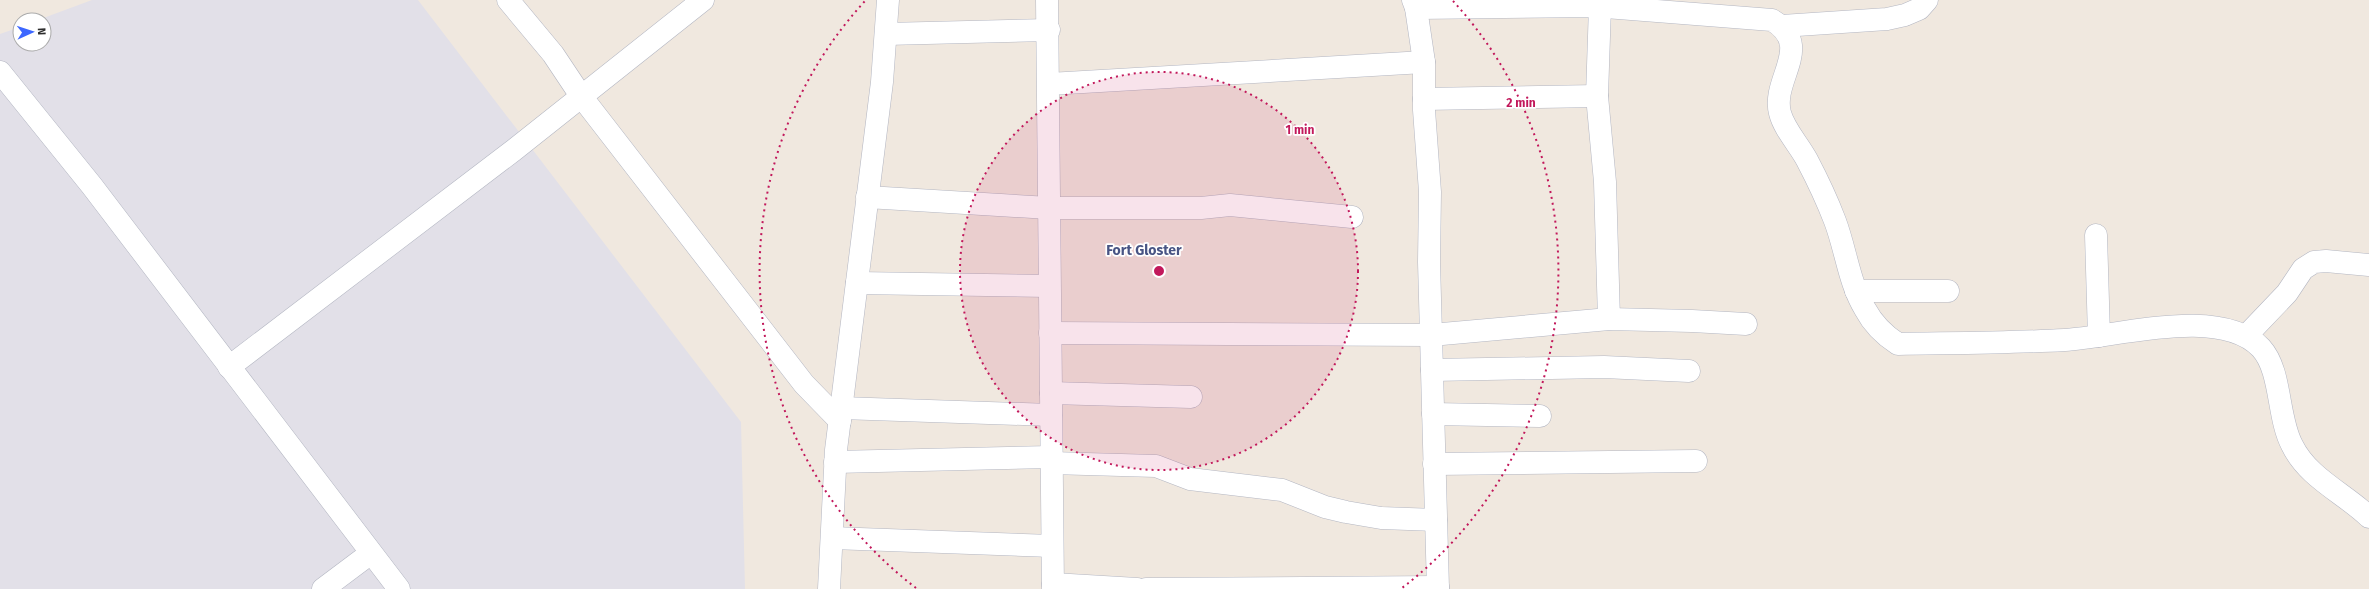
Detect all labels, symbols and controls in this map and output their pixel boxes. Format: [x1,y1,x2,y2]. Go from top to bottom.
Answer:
north arrow [12,12,52,52]
text: N [35,28,48,35]
text: 2 min [1506,96,1536,110]
text: 1 min [1286,123,1314,137]
district label: Fort Gloster [1106,242,1182,259]
centre of rings [1152,264,1166,278]

